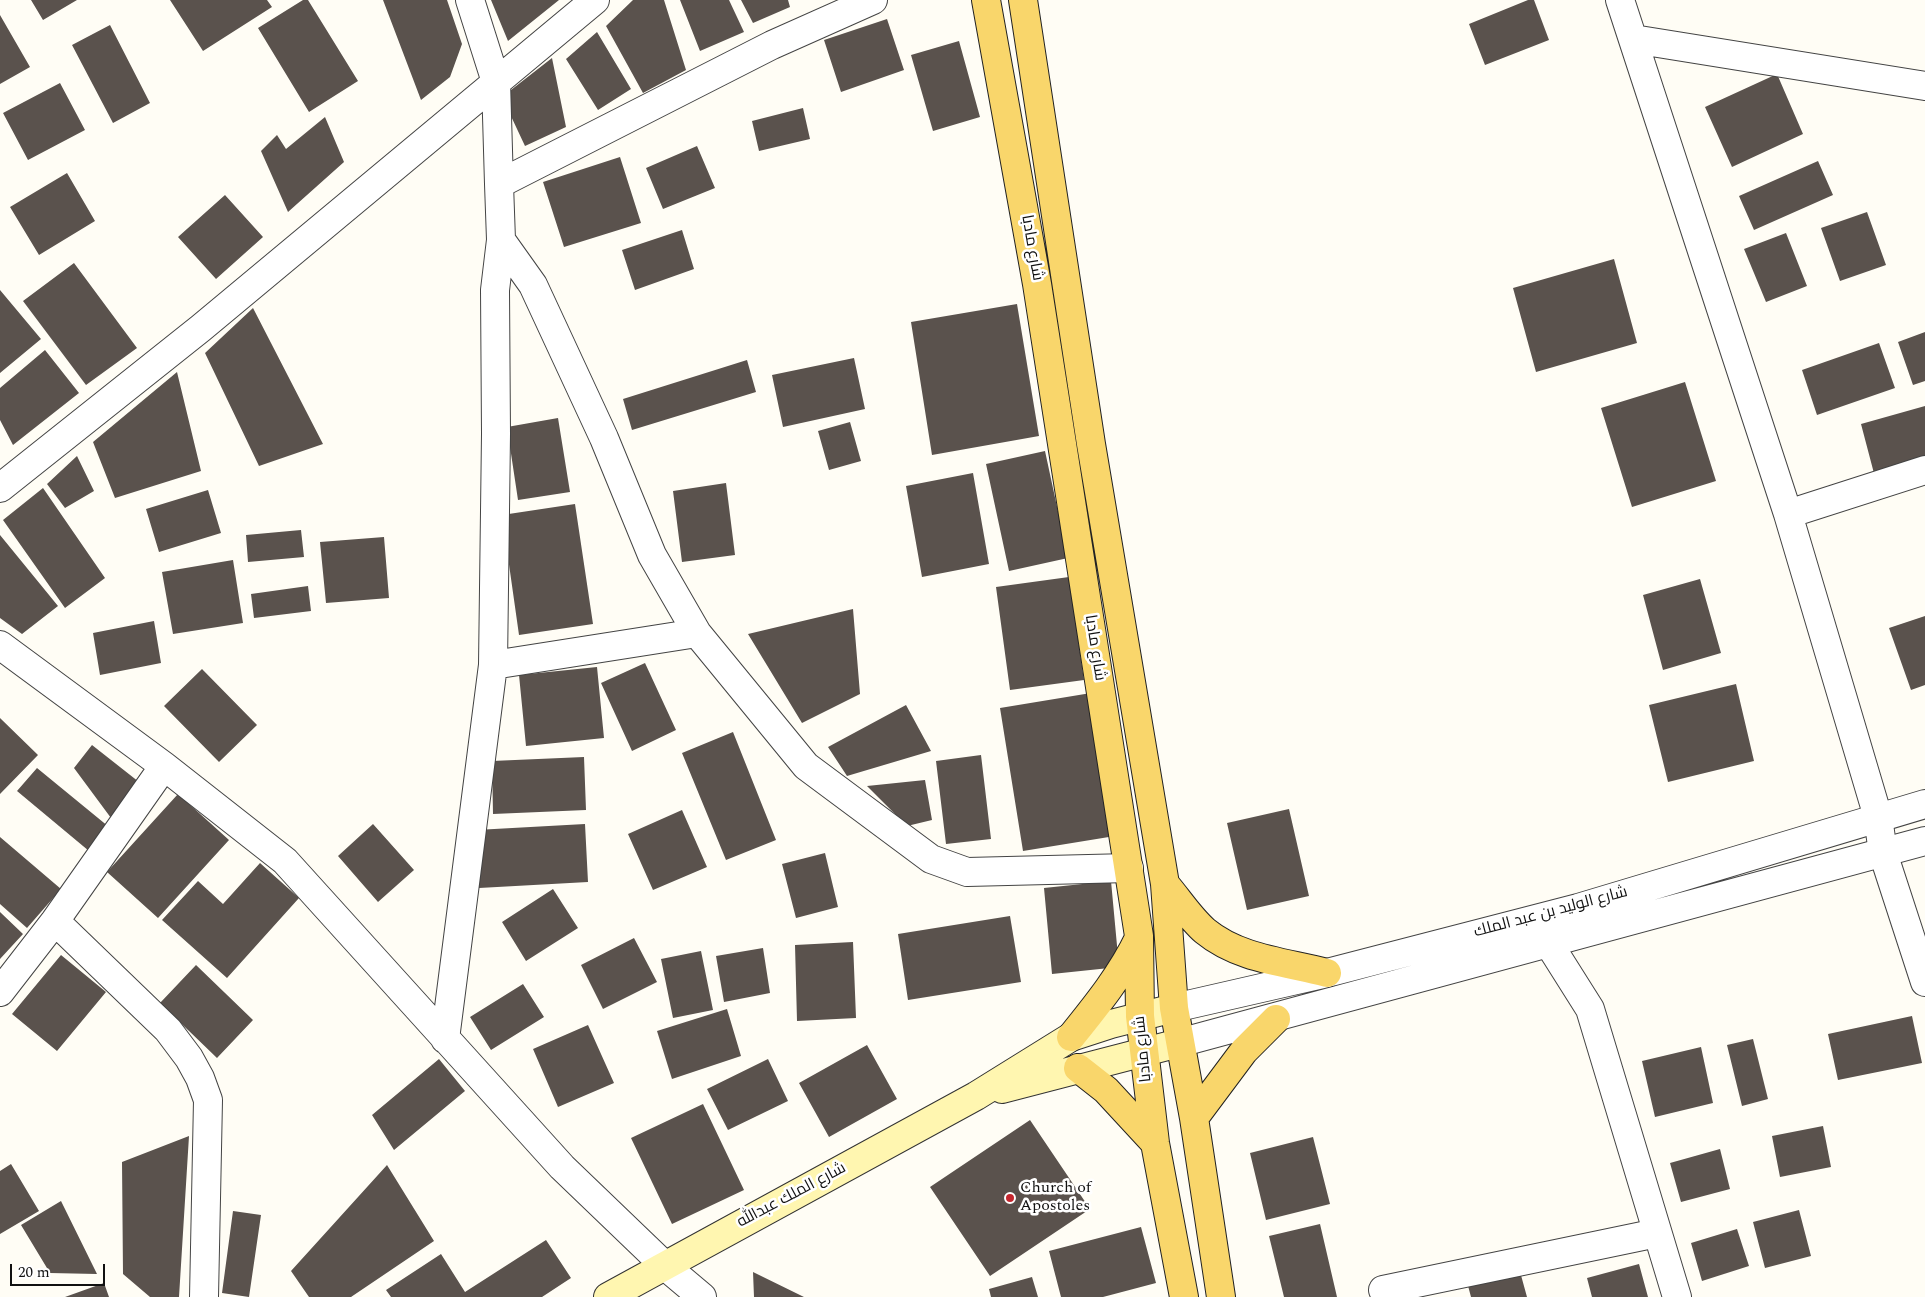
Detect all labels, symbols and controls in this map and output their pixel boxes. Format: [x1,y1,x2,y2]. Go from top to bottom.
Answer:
street label: شارع مادبا [1016,213,1046,283]
street label: شارع مادبا [1079,614,1109,682]
street label: شارع الوليد بن عبد الملك [1472,883,1630,943]
street label: شارع مادبا [1131,1015,1157,1083]
street label: شارع الملك عبدالله [734,1159,850,1233]
place label: Church of Apostoles [1020,1179,1091,1217]
marker: Church of Apostoles [1004,1192,1016,1204]
scale bar [12,1254,108,1286]
text: 20 m [18,1261,50,1284]

